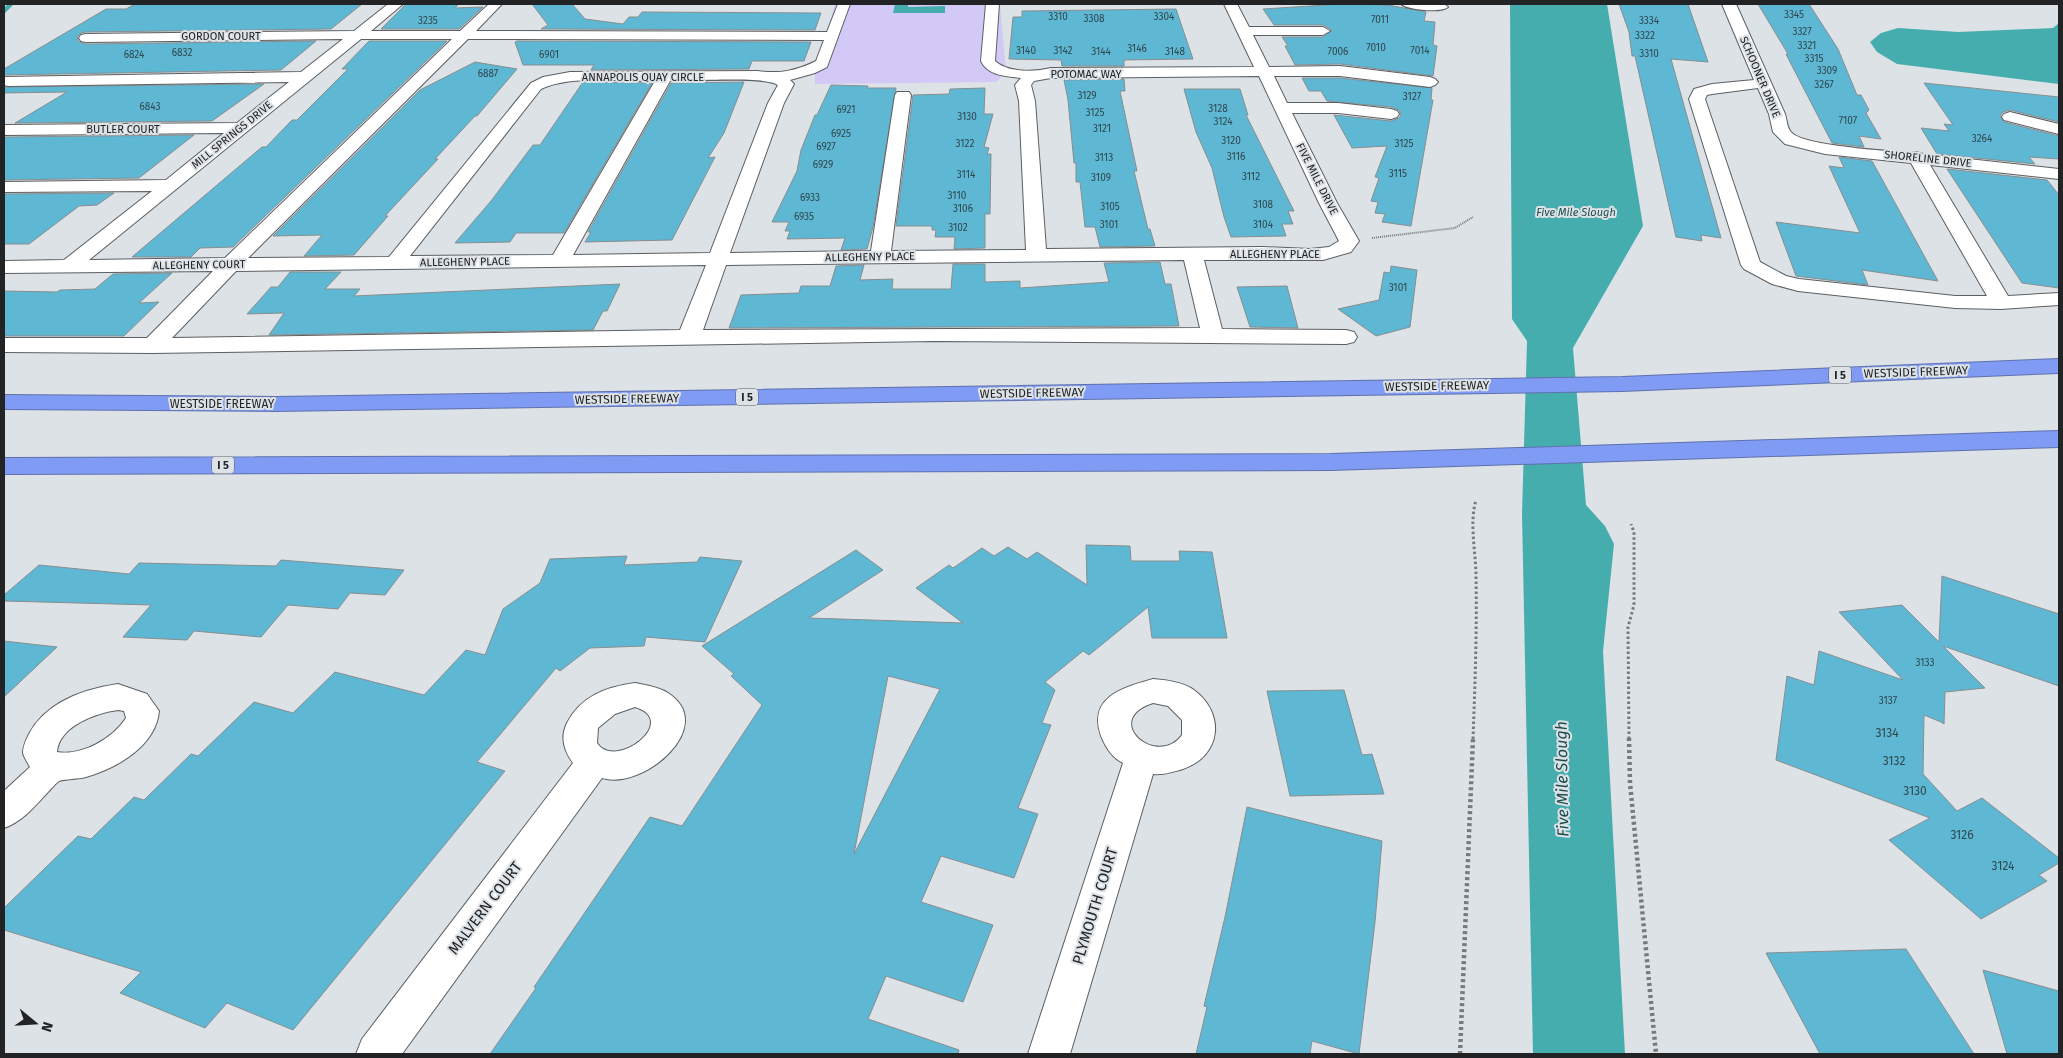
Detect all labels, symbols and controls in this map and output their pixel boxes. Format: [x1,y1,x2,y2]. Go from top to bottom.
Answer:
house number: 3345 [1784,9,1804,21]
house number: 3310 [1048,11,1068,23]
house number: 3304 [1154,11,1175,23]
house number: 3308 [1083,13,1105,25]
house number: 7011 [1371,14,1389,26]
house number: 3235 [418,15,438,27]
house number: 3334 [1639,15,1660,27]
house number: 3327 [1792,26,1812,38]
street label: GORDON COURT [181,30,261,43]
house number: 3322 [1635,30,1655,42]
street label: SCHOONER DRIVE [1737,35,1783,120]
house number: 3321 [1798,40,1816,52]
house number: 7010 [1366,42,1386,54]
house number: 3146 [1127,43,1147,55]
house number: 3140 [1016,45,1036,57]
house number: 3142 [1053,45,1073,57]
house number: 7014 [1410,45,1430,57]
house number: 3144 [1091,46,1112,58]
house number: 3148 [1165,46,1185,58]
house number: 7006 [1328,46,1348,58]
house number: 6832 [172,47,192,59]
house number: 3310 [1639,48,1659,60]
house number: 6824 [124,49,145,61]
house number: 6901 [539,49,559,61]
house number: 3315 [1804,53,1824,65]
house number: 3309 [1817,65,1837,77]
house number: 6887 [478,68,499,80]
street label: POTOMAC WAY [1050,68,1122,81]
street label: ANNAPOLIS QUAY CIRCLE [582,71,704,84]
house number: 3267 [1814,79,1834,91]
house number: 3129 [1077,90,1097,102]
house number: 3127 [1403,91,1422,103]
street label: MILL SPRINGS DRIVE [189,98,275,172]
house number: 6843 [140,101,160,113]
house number: 3128 [1208,103,1228,115]
house number: 6921 [836,104,856,116]
house number: 3125 [1085,107,1105,119]
house number: 3130 [957,111,977,123]
house number: 7107 [1839,115,1858,127]
house number: 3124 [1213,116,1233,128]
street label: BUTLER COURT [86,123,160,136]
house number: 3121 [1093,123,1111,135]
house number: 6925 [831,128,851,140]
house number: 3264 [1972,133,1993,145]
house number: 3120 [1221,135,1241,147]
house number: 3122 [956,138,975,150]
house number: 3125 [1394,138,1414,150]
house number: 6927 [816,141,836,153]
street label: FIVE MILE DRIVE [1293,141,1341,217]
street label: SHORELINE DRIVE [1884,148,1972,170]
house number: 3116 [1227,151,1245,163]
house number: 3113 [1095,152,1113,164]
house number: 6929 [813,159,833,171]
house number: 3115 [1389,168,1407,180]
house number: 3114 [957,169,976,181]
house number: 3112 [1242,171,1260,183]
house number: 3109 [1091,172,1111,184]
house number: 3110 [948,190,967,202]
house number: 6933 [800,192,820,204]
house number: 3108 [1253,199,1274,211]
house number: 3105 [1100,201,1120,213]
house number: 3106 [953,203,973,215]
water label: Five Mile Slough [1536,206,1616,219]
house number: 6935 [794,211,814,223]
house number: 3101 [1100,219,1118,231]
house number: 3104 [1253,219,1274,231]
house number: 3102 [948,222,968,234]
street label: ALLEGHENY PLACE [1230,248,1320,261]
street label: ALLEGHENY PLACE [825,250,915,264]
street label: ALLEGHENY PLACE [420,255,510,269]
street label: ALLEGHENY COURT [153,258,246,272]
house number: 3101 [1389,282,1407,294]
street label: WESTSIDE FREEWAY [1863,363,1969,381]
road number: I 5 [1829,366,1851,384]
street label: WESTSIDE FREEWAY [1385,378,1490,394]
street label: WESTSIDE FREEWAY [980,385,1085,401]
road number: I 5 [736,388,758,406]
street label: WESTSIDE FREEWAY [575,391,680,407]
street label: WESTSIDE FREEWAY [170,397,275,411]
road number: I 5 [212,456,234,474]
house number: 3133 [1915,657,1935,669]
house number: 3137 [1879,695,1898,707]
water label: Five Mile Slough [1551,721,1573,837]
house number: 3134 [1875,726,1899,740]
house number: 3132 [1883,754,1905,768]
house number: 3130 [1903,784,1927,798]
house number: 3126 [1950,828,1974,842]
street label: PLYMOUTH COURT [1069,845,1121,967]
street label: MALVERN COURT [444,858,526,958]
house number: 3124 [1992,859,2015,873]
north arrow [10,998,60,1048]
text: N [37,1020,56,1034]

